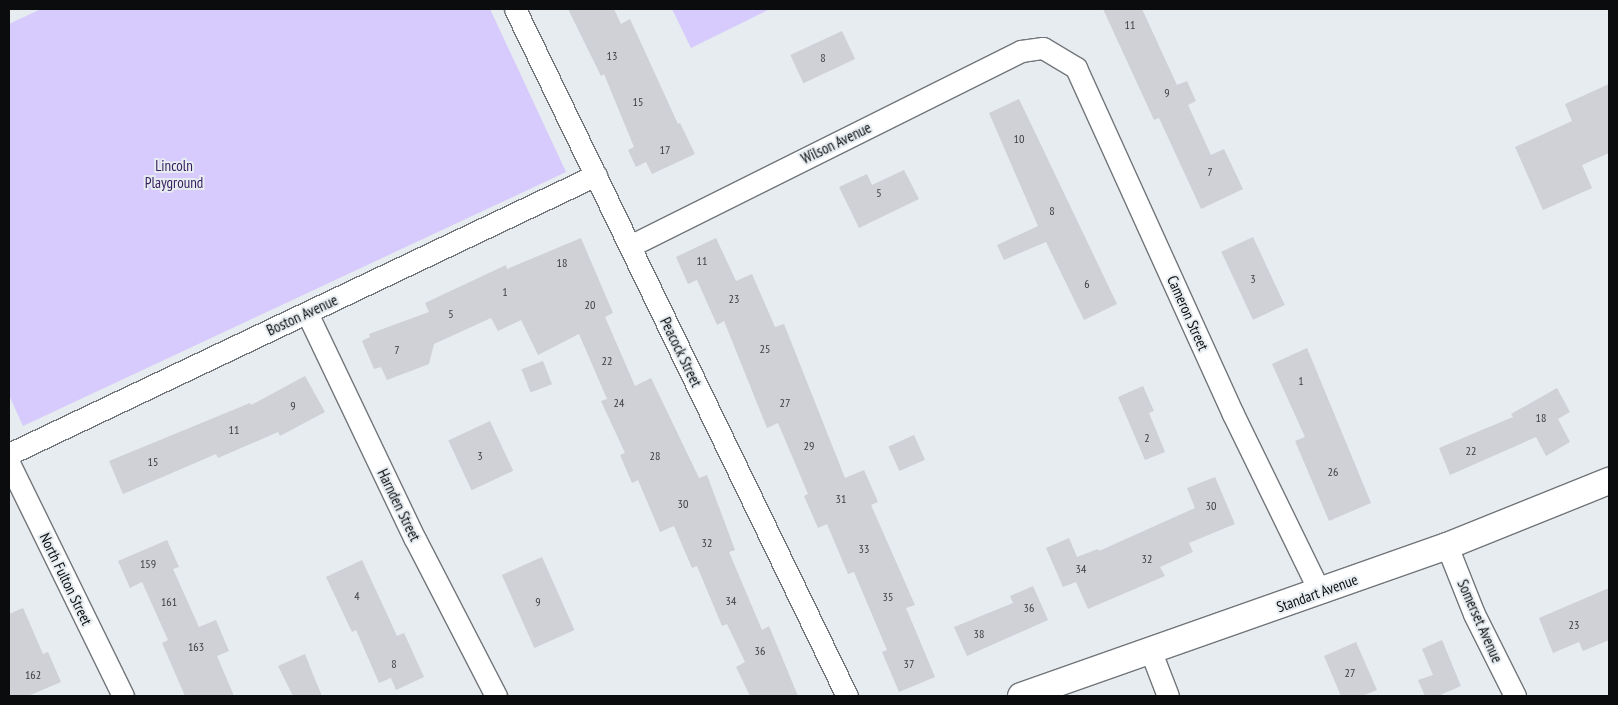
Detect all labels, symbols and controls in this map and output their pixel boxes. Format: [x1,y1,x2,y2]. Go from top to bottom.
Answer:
house number: 11 [1125,18,1135,32]
house number: 13 [607,49,617,63]
house number: 8 [820,51,826,65]
house number: 9 [1164,86,1170,100]
house number: 15 [633,95,643,109]
street label: Wilson Avenue [798,118,874,168]
house number: 10 [1014,132,1024,146]
house number: 17 [660,143,670,157]
park label: Lincoln Playground [145,156,203,191]
house number: 7 [1207,165,1213,179]
house number: 5 [876,186,882,200]
house number: 8 [1049,204,1055,218]
house number: 11 [697,254,707,268]
house number: 18 [557,256,567,270]
house number: 3 [1250,272,1256,286]
street label: Cameron Street [1164,273,1212,353]
house number: 6 [1084,277,1090,291]
house number: 1 [502,285,508,299]
street label: Boston Avenue [263,291,341,339]
house number: 23 [729,292,739,306]
house number: 20 [585,298,595,312]
house number: 5 [448,307,454,321]
street label: Peacock Street [656,314,706,390]
house number: 25 [760,342,770,356]
house number: 7 [394,343,400,357]
house number: 22 [602,354,612,368]
house number: 1 [1298,374,1304,388]
house number: 24 [614,396,624,410]
house number: 27 [780,396,790,410]
house number: 9 [290,399,296,413]
house number: 18 [1536,411,1546,425]
house number: 11 [229,423,239,437]
house number: 2 [1144,431,1150,445]
house number: 29 [804,439,814,453]
house number: 22 [1466,444,1476,458]
house number: 3 [477,449,483,463]
house number: 28 [650,449,660,463]
house number: 15 [148,455,158,469]
house number: 26 [1328,465,1338,479]
street label: Harnden Street [374,466,424,544]
house number: 31 [836,492,846,506]
house number: 30 [678,497,688,511]
house number: 30 [1206,499,1216,513]
street label: North Fulton Street [36,530,96,628]
house number: 32 [702,536,712,550]
house number: 33 [859,542,869,556]
house number: 32 [1142,552,1152,566]
house number: 159 [140,557,156,571]
house number: 34 [1076,562,1086,576]
street label: Standart Avenue [1274,570,1360,616]
street label: Somerset Avenue [1454,576,1506,666]
house number: 4 [354,589,360,603]
house number: 35 [883,590,893,604]
house number: 34 [726,594,736,608]
house number: 161 [161,595,177,609]
house number: 9 [535,595,541,609]
house number: 36 [1024,601,1034,615]
house number: 23 [1569,618,1579,632]
house number: 38 [974,627,984,641]
house number: 163 [188,640,204,654]
house number: 36 [755,644,765,658]
house number: 8 [391,657,397,671]
house number: 37 [904,657,914,671]
house number: 27 [1345,666,1355,680]
house number: 162 [25,668,41,682]

